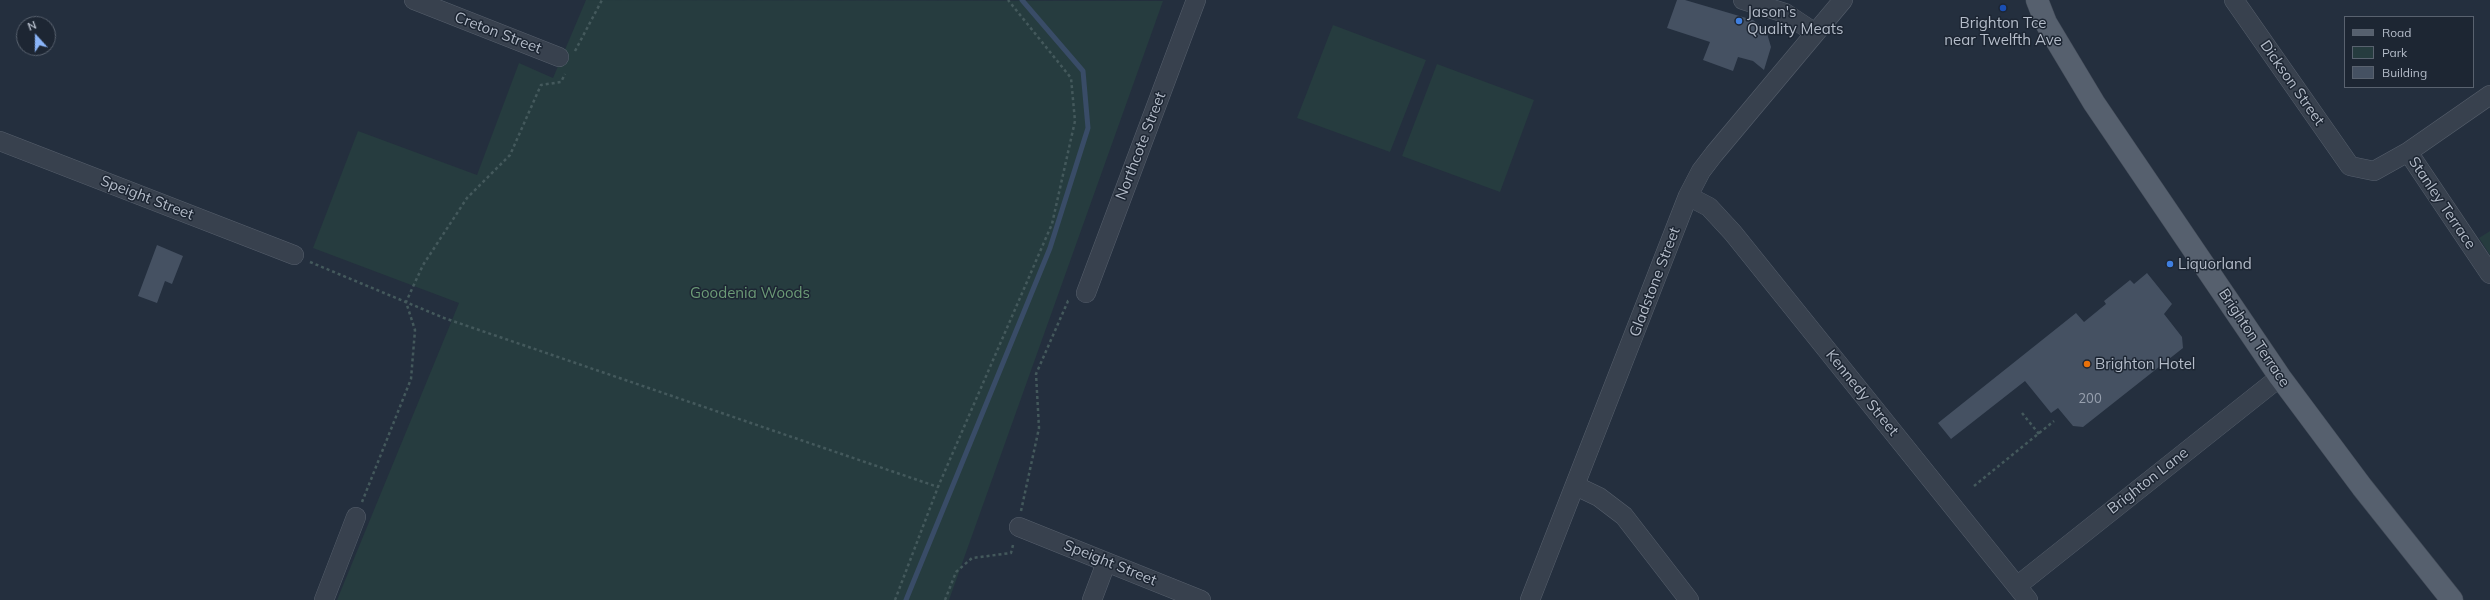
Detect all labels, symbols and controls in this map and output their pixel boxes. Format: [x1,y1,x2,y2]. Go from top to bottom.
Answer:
place label: Jason's Quality Meats [1747,3,1843,38]
marker: Brighton Tce near Twelfth Ave [1998,3,2008,13]
street label: Creton Street [452,8,544,58]
place label: Brighton Tce near Twelfth Ave [1944,14,2062,49]
north arrow [16,16,56,56]
marker: Jason's Quality Meats [1734,16,1744,26]
legend [2344,16,2474,88]
text: N [26,18,38,34]
text: Road [2382,25,2411,40]
street label: Dickson Street [2256,37,2328,129]
text: Park [2382,45,2407,60]
text: Building [2382,65,2427,80]
street label: Northcote Street [1112,89,1170,203]
street label: Stanley Terrace [2405,154,2479,252]
street label: Speight Street [98,172,196,224]
street label: Gladstone Street [1626,225,1684,339]
place label: Liquorland [2178,255,2252,273]
marker: Liquorland [2165,259,2175,269]
park label: Goodenia Woods [690,284,810,302]
street label: Brighton Terrace [2214,285,2294,391]
street label: Kennedy Street [1822,346,1902,440]
place label: Brighton Hotel [2095,355,2195,373]
marker: Brighton Hotel [2082,359,2092,369]
house number: 200 [2078,391,2102,407]
street label: Brighton Lane [2104,444,2192,518]
street label: Speight Street [1061,536,1159,590]

